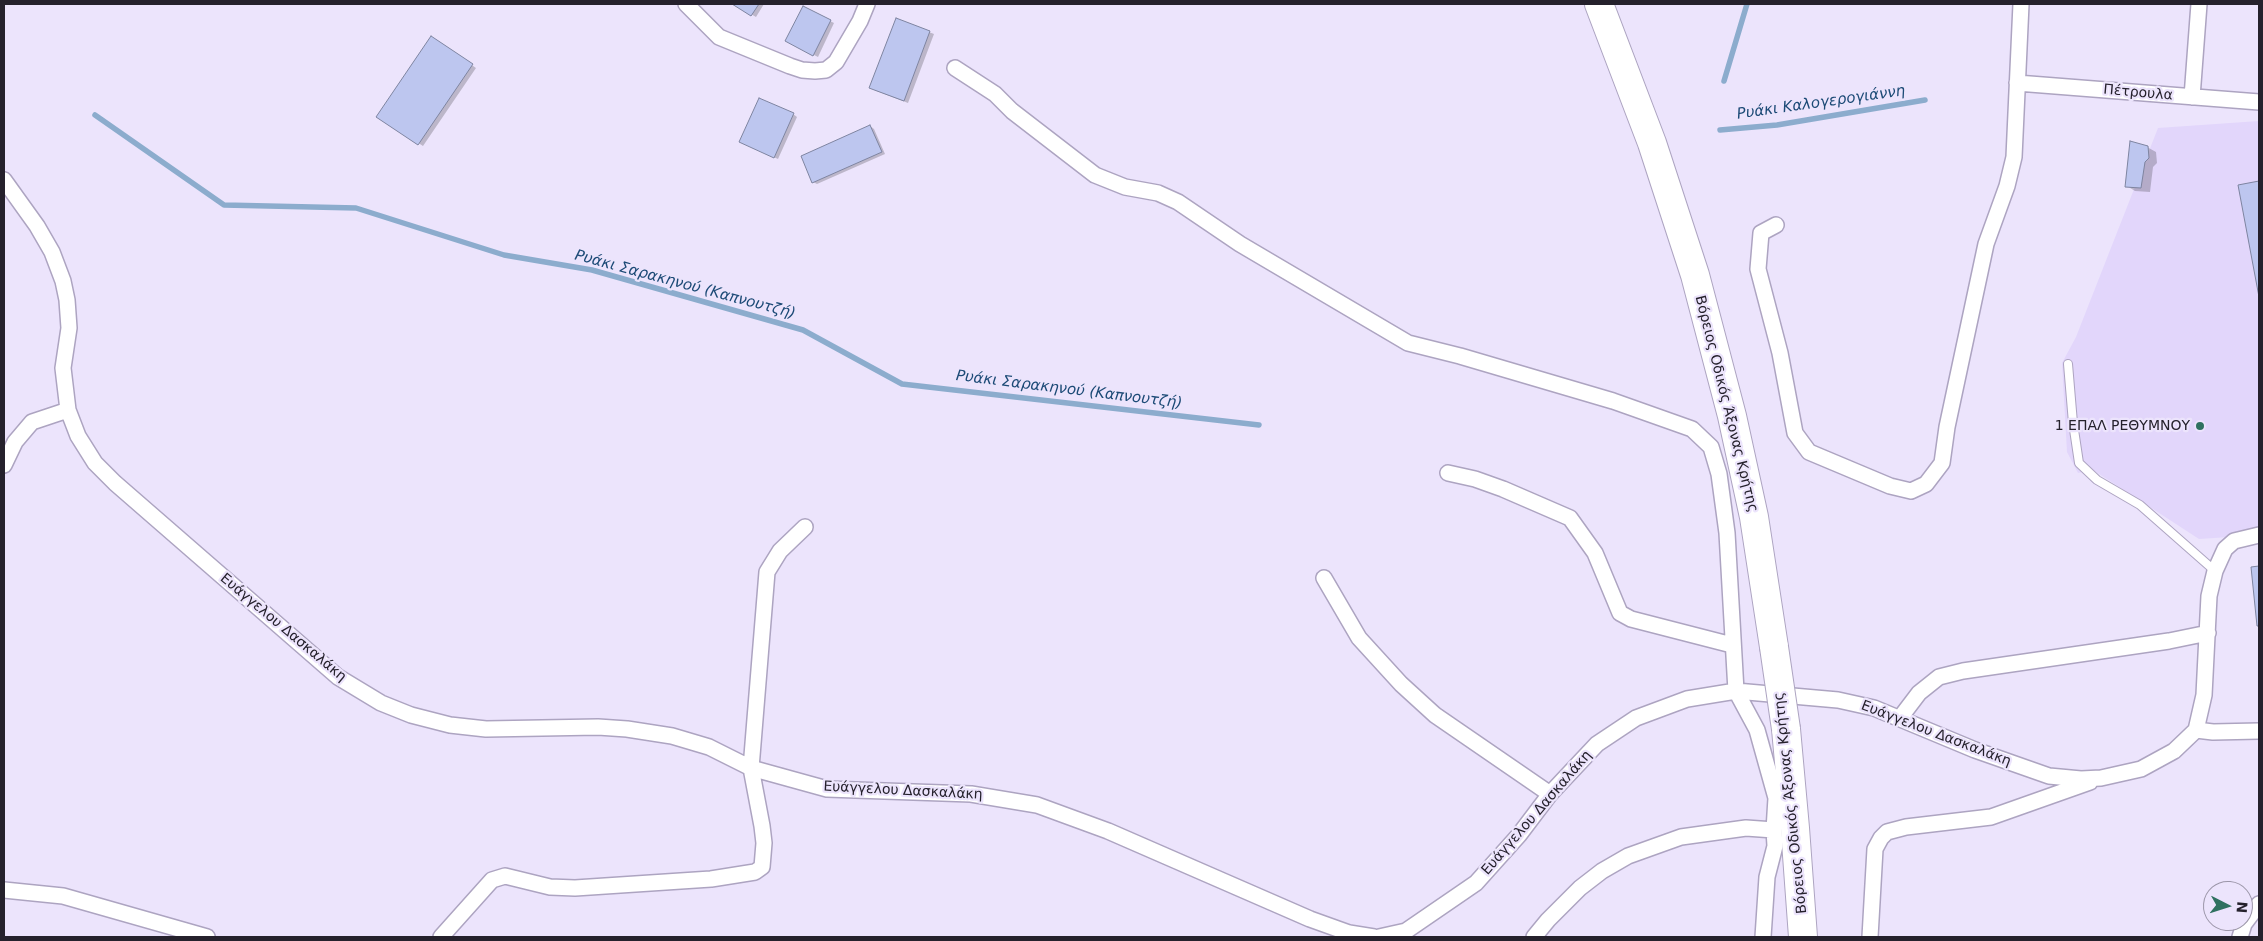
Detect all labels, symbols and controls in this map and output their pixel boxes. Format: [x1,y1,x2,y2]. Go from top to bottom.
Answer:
water label: Ρυάκι Καλογερογιάννη [1736,82,1906,124]
street label: Πέτρουλα [2103,82,2173,104]
water label: Ρυάκι Σαρακηνού (Καπνουτζή) [573,247,797,323]
street label: Βόρειος Οδικός Άξονας Κρήτης [1691,294,1761,514]
water label: Ρυάκι Σαρακηνού (Καπνουτζή) [955,367,1183,413]
place label: 1 ΕΠΑΛ ΡΕΘΥΜΝΟΥ [2055,418,2190,434]
marker: 1 ΕΠΑΛ ΡΕΘΥΜΝΟΥ [2194,420,2206,432]
street label: Ευάγγελου Δασκαλάκη [217,570,349,686]
street label: Βόρειος Οδικός Άξονας Κρήτης [1771,691,1811,915]
street label: Ευάγγελου Δασκαλάκη [1859,698,2013,770]
street label: Ευάγγελου Δασκαλάκη [1478,747,1596,879]
street label: Ευάγγελου Δασκαλάκη [823,778,983,804]
north arrow [2203,881,2253,931]
text: N [2233,901,2250,914]

